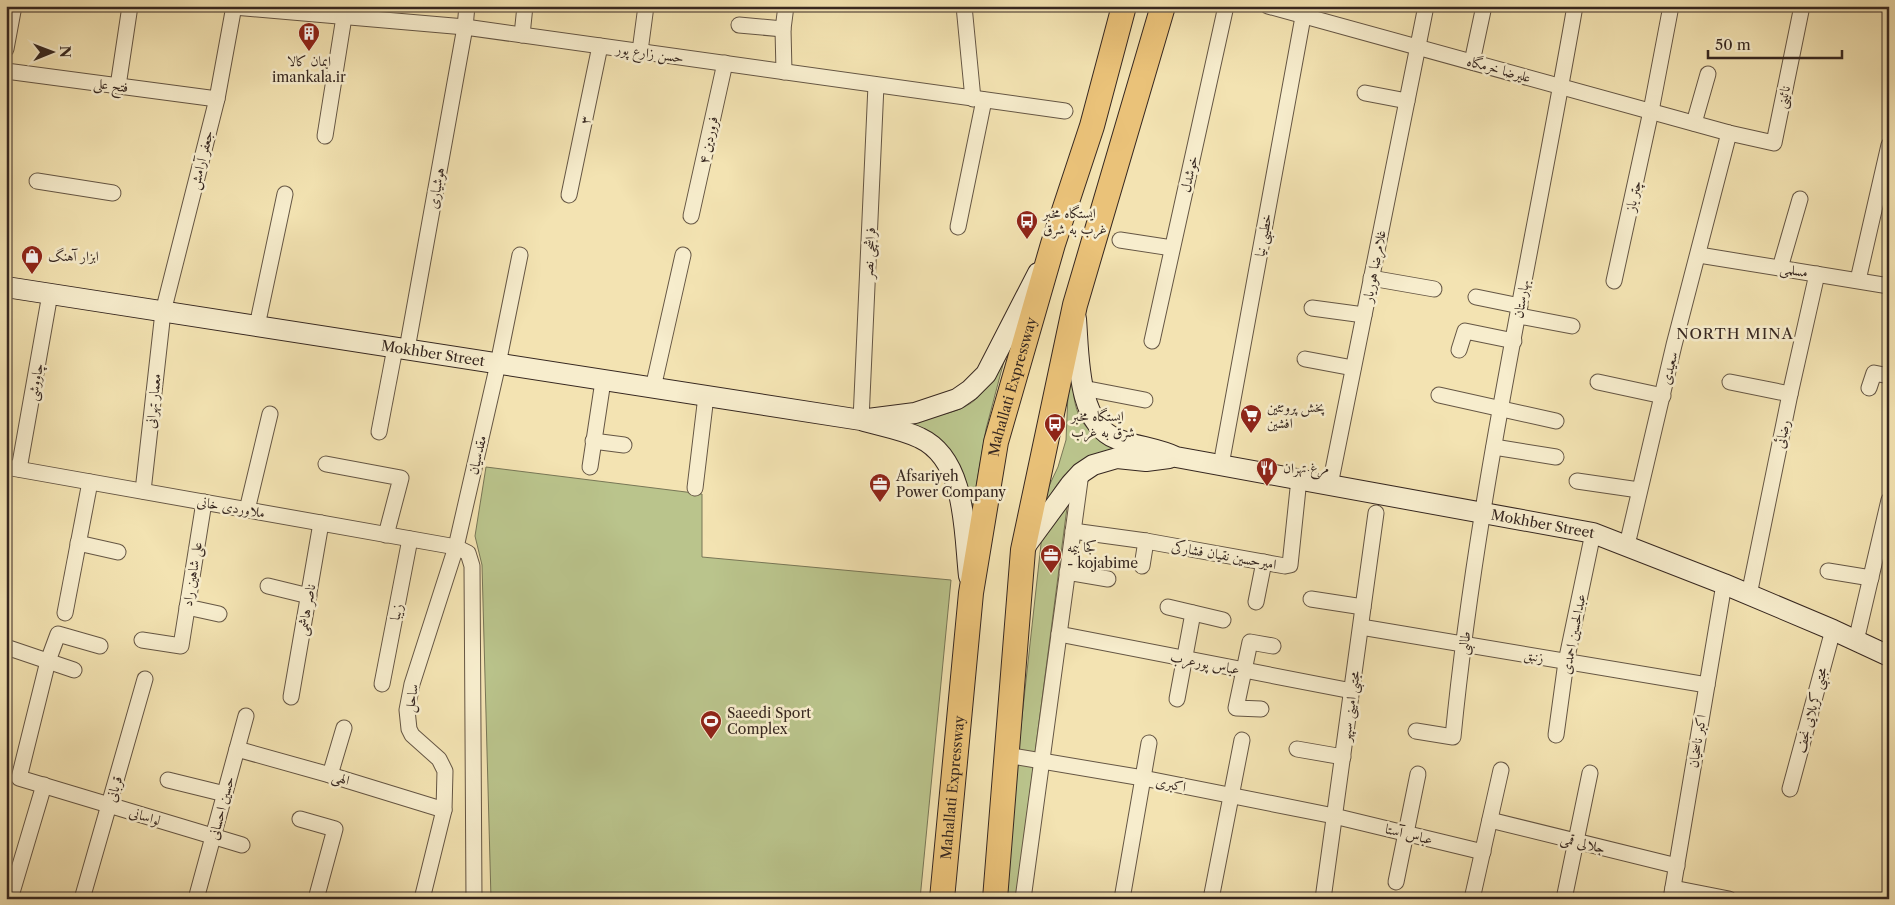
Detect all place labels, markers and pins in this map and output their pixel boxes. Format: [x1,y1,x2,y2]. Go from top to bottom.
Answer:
building icon: ایمان کالا imankala.ir [297,21,321,52]
place label: ایمان کالا imankala.ir [272,52,346,86]
place label: ایستگاه مخبر غرب به شرق [1041,204,1107,239]
bus stop icon: ایستگاه مخبر غرب به شرق [1015,209,1039,240]
shop icon: ابزار آهنگ [20,244,44,275]
place label: ابزار آهنگ [48,247,99,265]
place label: پخش پروتئین افشین [1267,398,1325,432]
supermarket icon: پخش پروتئین افشین [1239,403,1263,434]
place label: ایستگاه مخبر شرق به غرب [1069,407,1135,442]
bus stop icon: ایستگاه مخبر شرق به غرب [1043,412,1067,443]
restaurant icon: مرغ تهران [1255,456,1279,487]
place label: مرغ تهران [1283,459,1329,480]
place label: Afsariyeh Power Company [895,467,1006,501]
office icon: Afsariyeh Power Company [868,472,892,503]
place label: کجا بیمه - kojabime [1067,538,1138,572]
office icon: کجا بیمه - kojabime [1039,543,1063,574]
place label: Saeedi Sport Complex [727,704,811,738]
sports icon: Saeedi Sport Complex [699,709,723,740]

